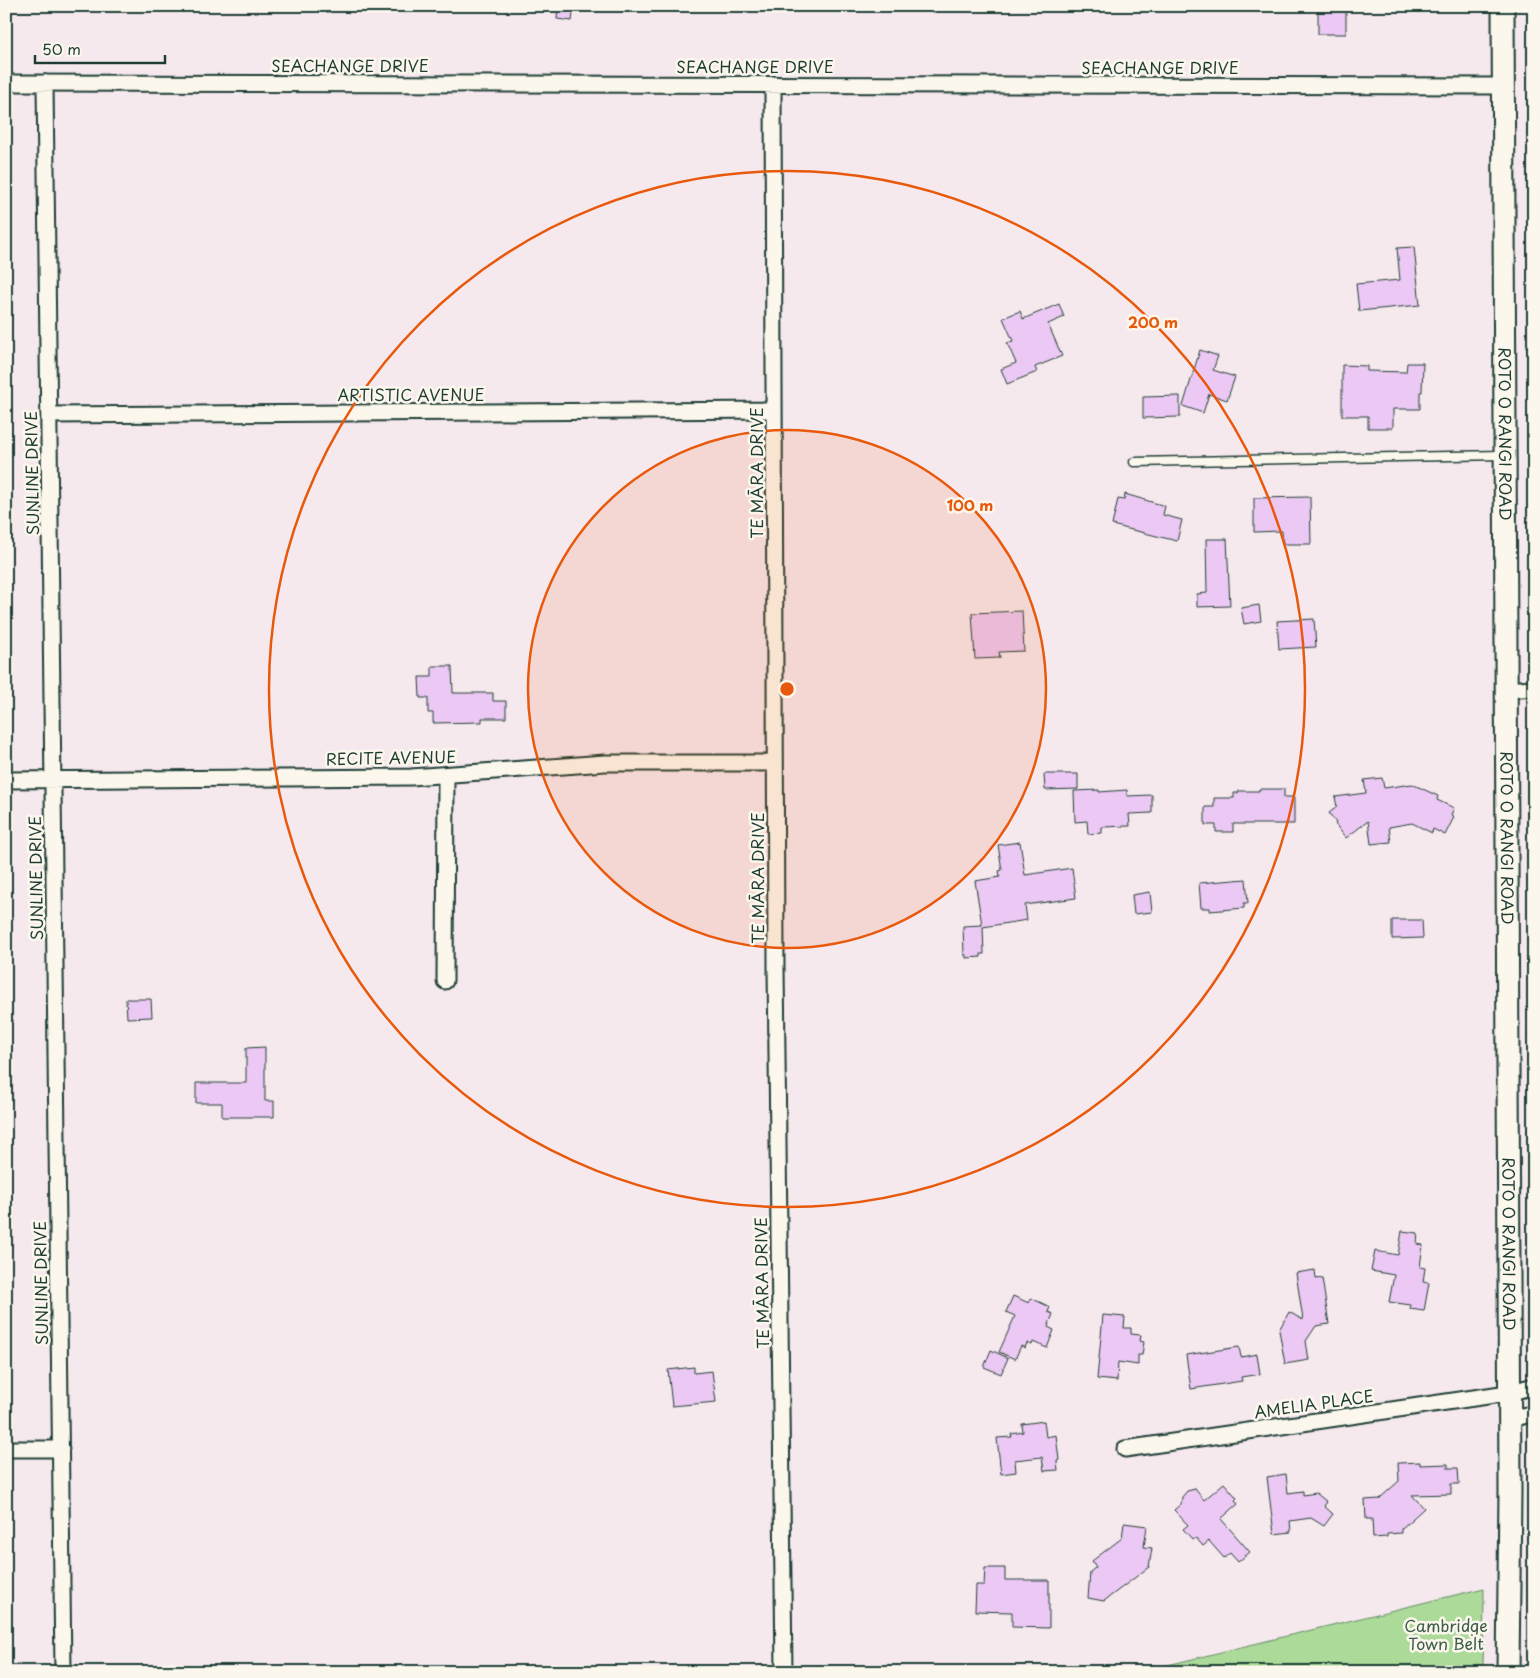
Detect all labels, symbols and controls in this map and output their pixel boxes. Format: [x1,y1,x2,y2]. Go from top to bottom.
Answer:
scale bar [35,32,165,64]
text: 50 m [42,37,81,60]
street label: SEACHANGE DRIVE [271,53,429,77]
street label: SEACHANGE DRIVE [676,54,834,78]
street label: SEACHANGE DRIVE [1081,55,1239,79]
text: 200 m [1128,310,1178,333]
street label: ROTO O RANGI ROAD [1494,347,1518,521]
street label: ARTISTIC AVENUE [337,382,485,406]
street label: TE MĀRA DRIVE [744,407,768,539]
street label: SUNLINE DRIVE [18,411,44,536]
text: 100 m [947,493,993,516]
centre of rings [778,680,796,698]
street label: RECITE AVENUE [326,744,456,770]
street label: ROTO O RANGI ROAD [1496,751,1520,925]
street label: TE MĀRA DRIVE [745,812,769,944]
street label: SUNLINE DRIVE [22,816,48,941]
street label: ROTO O RANGI ROAD [1497,1157,1522,1331]
street label: TE MĀRA DRIVE [748,1217,774,1349]
street label: SUNLINE DRIVE [27,1221,53,1346]
street label: AMELIA PLACE [1252,1383,1375,1423]
park label: Cambridge Town Belt [1404,1613,1488,1655]

